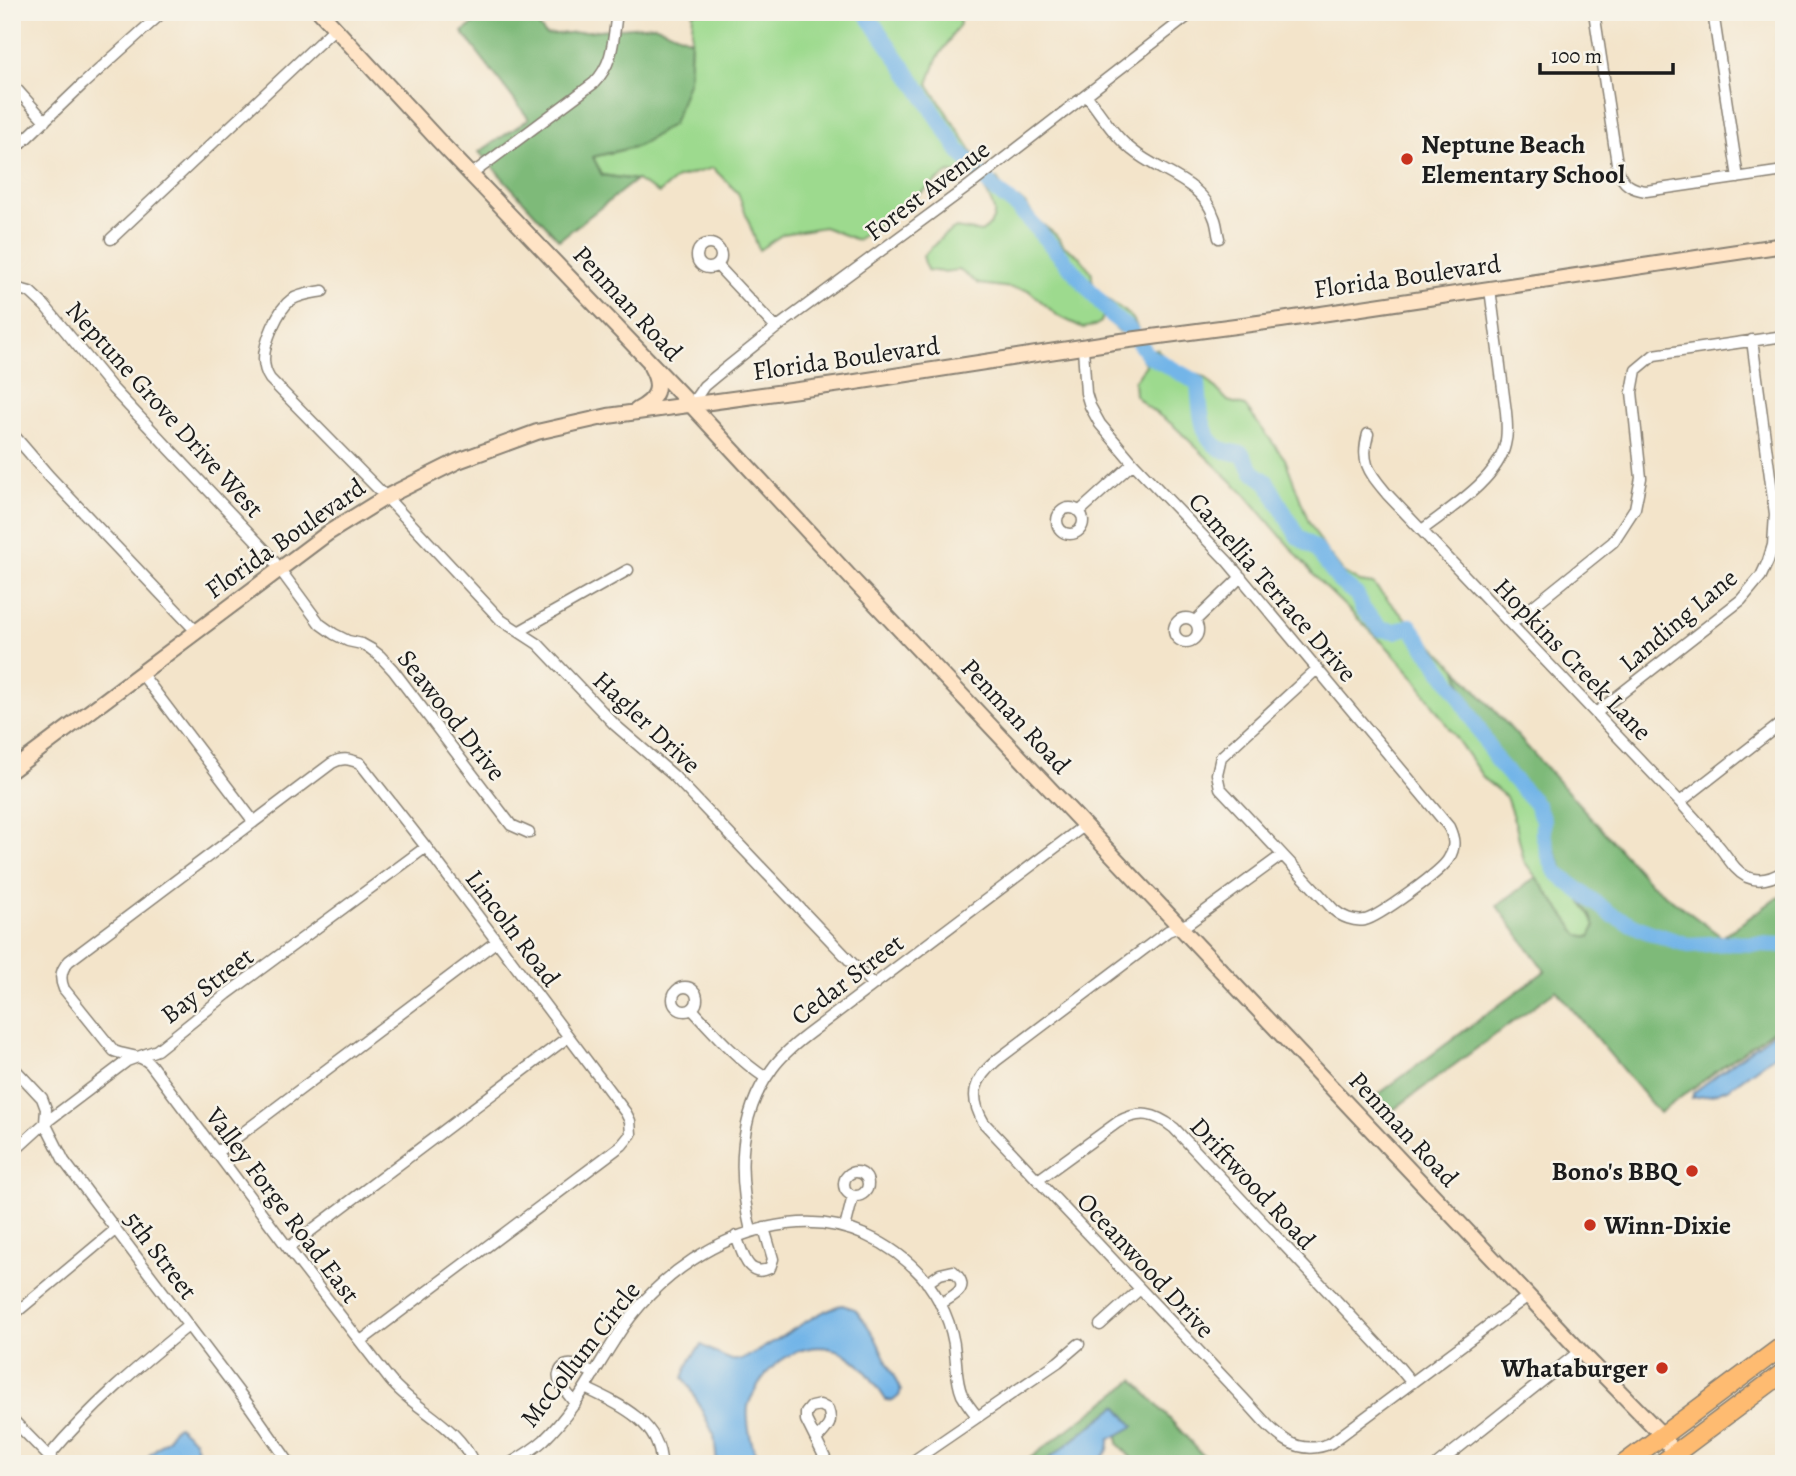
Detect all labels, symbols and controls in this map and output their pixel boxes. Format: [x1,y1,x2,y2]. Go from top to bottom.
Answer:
scale bar [1540,32,1674,76]
text: 100 m [1551,42,1602,70]
place label: Neptune Beach Elementary School [1421,127,1625,192]
street label: Forest Avenue [858,132,997,249]
marker: Neptune Beach Elementary School [1399,151,1415,167]
street label: Penman Road [565,238,690,369]
street label: Florida Boulevard [1311,246,1503,307]
street label: Neptune Grove Drive West [58,293,272,526]
street label: Florida Boulevard [750,328,942,389]
street label: Florida Boulevard [198,470,372,607]
street label: Camellia Terrace Drive [1180,485,1365,690]
street label: Landing Lane [1612,561,1745,680]
street label: Hopkins Creek Lane [1486,570,1660,748]
street label: Seawood Drive [389,642,514,788]
street label: Penman Road [953,651,1078,782]
street label: Hagler Drive [585,663,708,781]
street label: Lincoln Road [457,863,568,994]
street label: Cedar Street [784,925,911,1033]
street label: Bay Street [154,939,261,1032]
street label: Penman Road [1341,1064,1466,1195]
street label: Valley Forge Road East [197,1099,368,1311]
street label: Driftwood Road [1182,1109,1323,1257]
place label: Bono's BBQ [1551,1154,1682,1189]
marker: Bono's BBQ [1684,1163,1700,1179]
street label: Oceanwood Drive [1069,1185,1222,1346]
street label: 5th Street [116,1204,206,1307]
place label: Winn-Dixie [1603,1208,1731,1243]
marker: Winn-Dixie [1582,1217,1598,1233]
street label: McCollum Circle [512,1274,649,1435]
place label: Whataburger [1500,1351,1648,1386]
marker: Whataburger [1654,1360,1670,1376]

